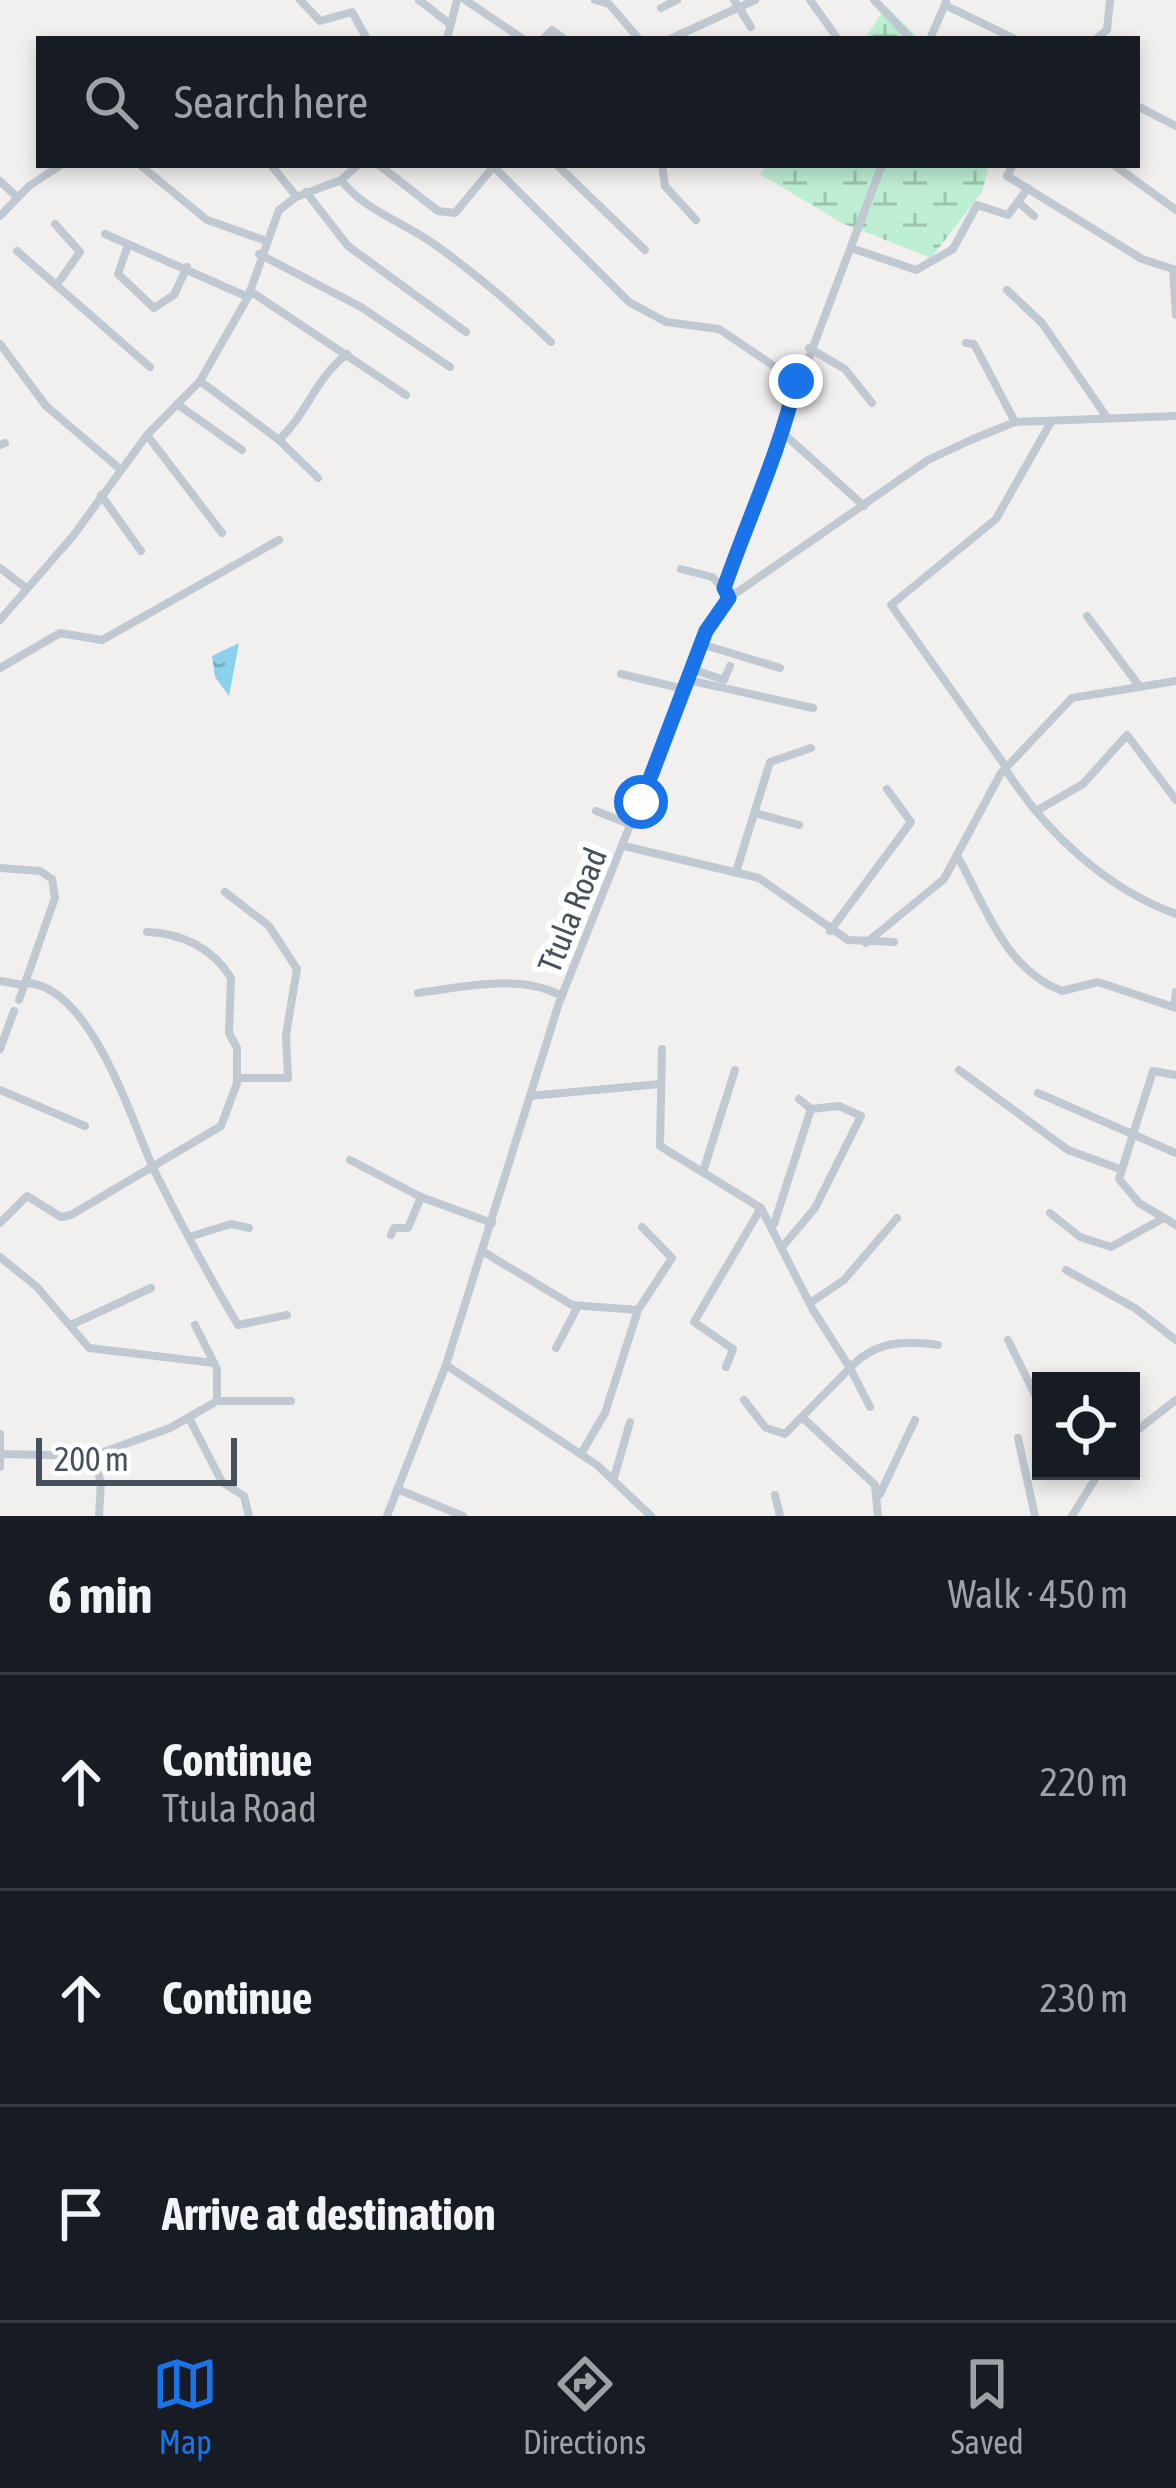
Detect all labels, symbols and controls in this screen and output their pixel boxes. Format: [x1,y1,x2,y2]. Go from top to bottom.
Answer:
search box [36,36,1140,168]
icon: search [78,69,144,135]
text: Search here [174,76,368,128]
route end [769,354,823,408]
route start [614,775,668,829]
street label: Ttula Road [530,842,614,978]
map controls [1032,1372,1140,1480]
button: locate [1032,1372,1140,1480]
scale bar [36,1432,237,1485]
text: 200 m [54,1440,129,1478]
text: 6 min [48,1565,152,1624]
text: Walk · 450 m [948,1572,1128,1616]
text: Continue [162,1734,313,1786]
icon: ahead [48,1749,114,1815]
text: 220 m [1040,1760,1128,1804]
text: Ttula Road [162,1786,317,1830]
icon: ahead [48,1965,114,2031]
text: Continue [162,1972,313,2024]
text: 230 m [1040,1976,1128,2020]
icon: arrive [48,2181,114,2247]
text: Arrive at destination [162,2188,496,2240]
tab: Map [152,2351,218,2461]
tab: Directions [523,2351,646,2461]
tab: Saved [951,2351,1024,2461]

